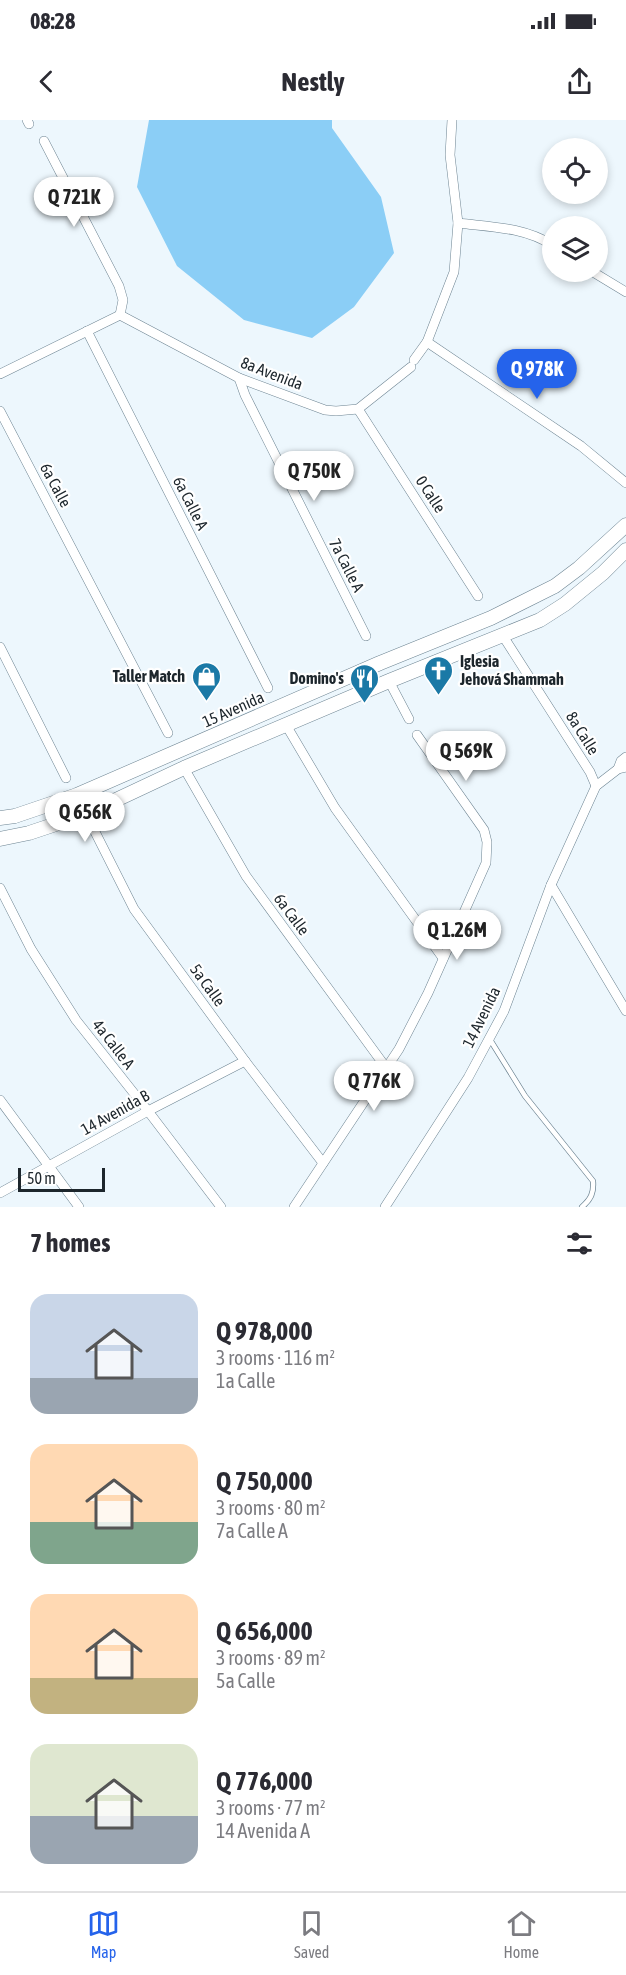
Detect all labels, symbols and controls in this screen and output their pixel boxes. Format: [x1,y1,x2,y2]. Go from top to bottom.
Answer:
text: 08:28 [30,8,75,34]
icon: back [30,65,63,98]
icon: share [563,65,596,98]
text: Nestly [281,66,345,97]
map controls [542,138,608,282]
button: locate [542,138,608,204]
pin: Q 721K [25,177,123,228]
text: Q 721K [48,185,100,208]
button: layers [542,216,608,282]
pin: Q 978K [488,349,586,400]
street label: 8a Avenida [238,353,306,393]
text: Q 978K [511,357,563,380]
pin: Q 750K [265,451,363,502]
text: Q 750K [288,459,340,482]
street label: 6a Calle [37,460,75,510]
street label: 0 Calle [413,472,449,516]
street label: 6a Calle A [170,473,212,533]
street label: 7a Calle A [326,535,368,595]
place label: Iglesia Jehová Shammah [459,652,564,688]
church icon: Iglesia Jehová Shammah [423,654,455,696]
shop icon: Taller Match [190,660,222,702]
restaurant icon: Domino's [349,662,381,704]
place label: Taller Match [113,667,185,685]
place label: Domino's [289,669,344,687]
street label: 15 Avenida [200,688,266,730]
street label: 8a Calle [563,708,603,758]
pin: Q 569K [417,731,515,782]
text: Q 569K [440,739,492,762]
pin: Q 656K [36,792,134,843]
text: Q 656K [59,800,111,823]
street label: 6a Calle [271,890,313,938]
pin: Q 1.26M [402,910,512,961]
text: Q 1.26M [427,918,487,941]
street label: 5a Calle [187,961,229,1009]
street label: 14 Avenida [459,984,503,1050]
street label: 4a Calle A [89,1016,139,1072]
pin: Q 776K [325,1061,423,1112]
text: Q 776K [348,1069,400,1092]
street label: 14 Avenida B [78,1086,153,1138]
scale bar [18,1165,105,1192]
text: 50 m [27,1169,56,1187]
icon: filters [563,1227,596,1260]
text: 7 homes [30,1228,110,1258]
text: Q 978,000 [216,1316,313,1346]
icon: home [78,1318,150,1390]
text: 3 rooms · 116 m² [216,1346,335,1369]
text: 1a Calle [216,1369,275,1392]
text: Q 750,000 [216,1466,313,1496]
icon: home [78,1468,150,1540]
text: 3 rooms · 80 m² [216,1496,326,1519]
text: 7a Calle A [216,1519,288,1542]
text: Q 656,000 [216,1616,313,1646]
icon: home [78,1618,150,1690]
text: 3 rooms · 89 m² [216,1646,326,1669]
text: 5a Calle [216,1669,275,1692]
text: Q 776,000 [216,1766,313,1796]
icon: home [78,1768,150,1840]
text: 3 rooms · 77 m² [216,1796,326,1819]
text: 14 Avenida A [216,1819,310,1842]
tab: Map [87,1907,120,1961]
tab: Saved [294,1907,329,1961]
tab: Home [503,1907,539,1961]

